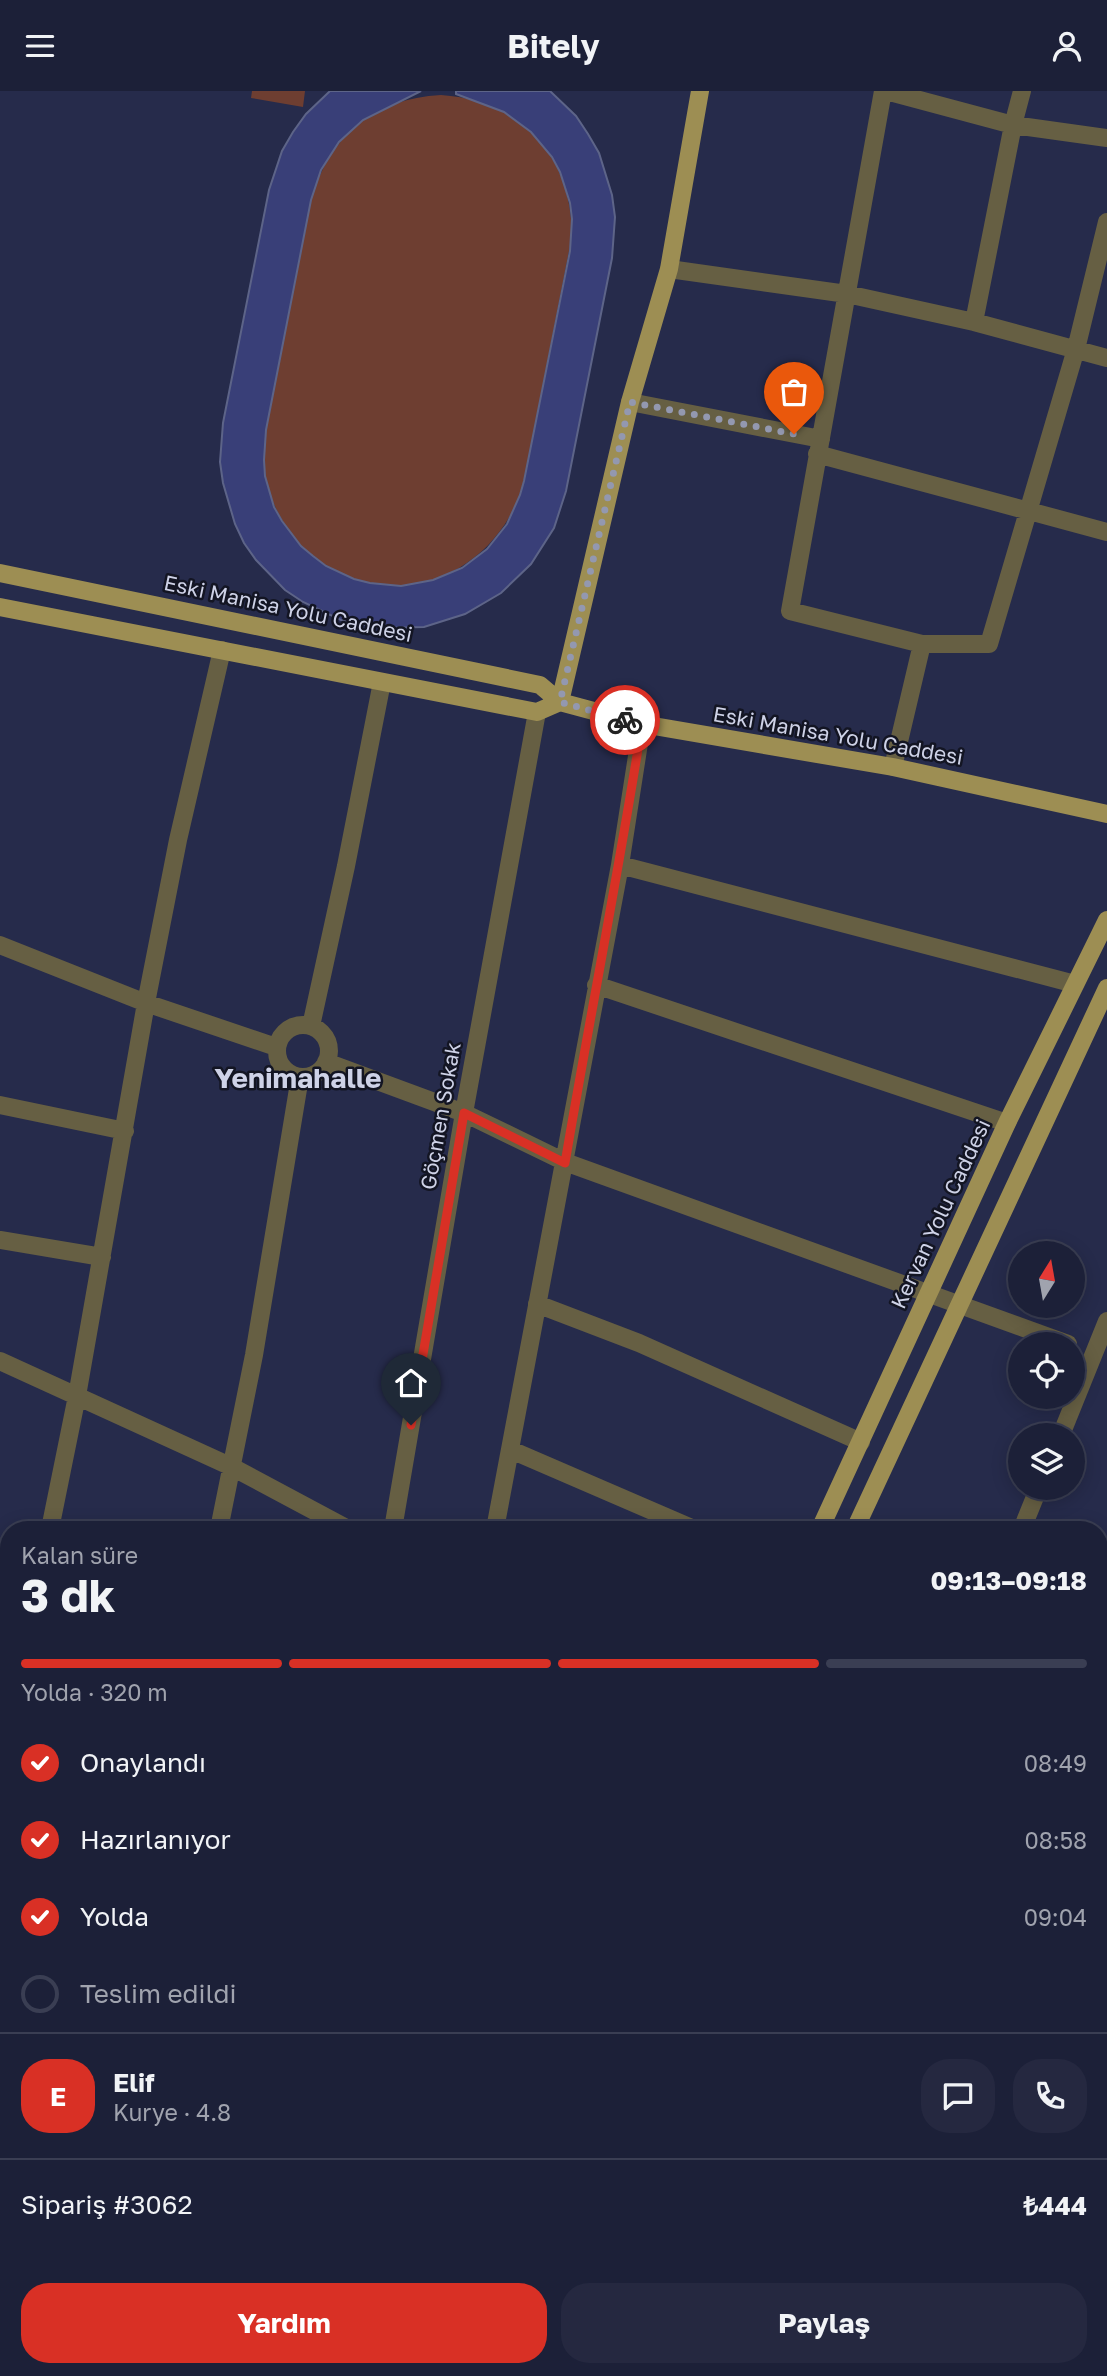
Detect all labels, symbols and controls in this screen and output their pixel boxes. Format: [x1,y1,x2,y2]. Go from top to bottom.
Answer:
icon: menu [21,27,59,65]
text: Bitely [507,27,600,65]
icon: person [1048,27,1086,65]
pin [764,362,824,434]
icon: bag [775,373,813,411]
street label: Eski Manisa Yolu Caddesi [162,569,415,647]
courier [590,685,660,755]
street label: Eski Manisa Yolu Caddesi [711,700,965,770]
icon: bike [606,701,644,739]
street label: Göçmen Sokak [414,1040,466,1192]
district label: Yenimahalle [214,1061,382,1094]
street label: Kervan Yolu Caddesi [885,1115,995,1313]
north arrow [1008,1241,1085,1318]
map controls [1008,1241,1085,1500]
button: locate [1008,1332,1085,1409]
pin [381,1353,441,1425]
icon: home [392,1364,430,1402]
button: layers [1008,1423,1085,1500]
text: Kalan süre [21,1541,138,1569]
text: 09:13–09:18 [930,1565,1087,1596]
text: 3 dk [21,1567,116,1622]
text: Yolda · 320 m [21,1678,168,1706]
icon: check [21,1744,59,1782]
text: Onaylandı [80,1747,206,1778]
text: 08:49 [1024,1749,1087,1777]
icon: check [21,1821,59,1859]
text: Hazırlanıyor [80,1824,231,1855]
text: 08:58 [1024,1826,1087,1854]
icon: check [21,1898,59,1936]
text: Yolda [80,1901,149,1932]
text: 09:04 [1024,1903,1087,1931]
text: Teslim edildi [80,1978,237,2009]
button: chat [921,2059,995,2133]
button: phone [1013,2059,1087,2133]
text: Elif [113,2067,155,2098]
text: E [50,2081,66,2112]
text: Kurye · 4.8 [113,2098,231,2126]
text: Sipariş #3062 [21,2189,193,2220]
text: ₺444 [1023,2190,1087,2221]
button: Yardım [21,2283,547,2363]
button: Paylaş [561,2283,1087,2363]

